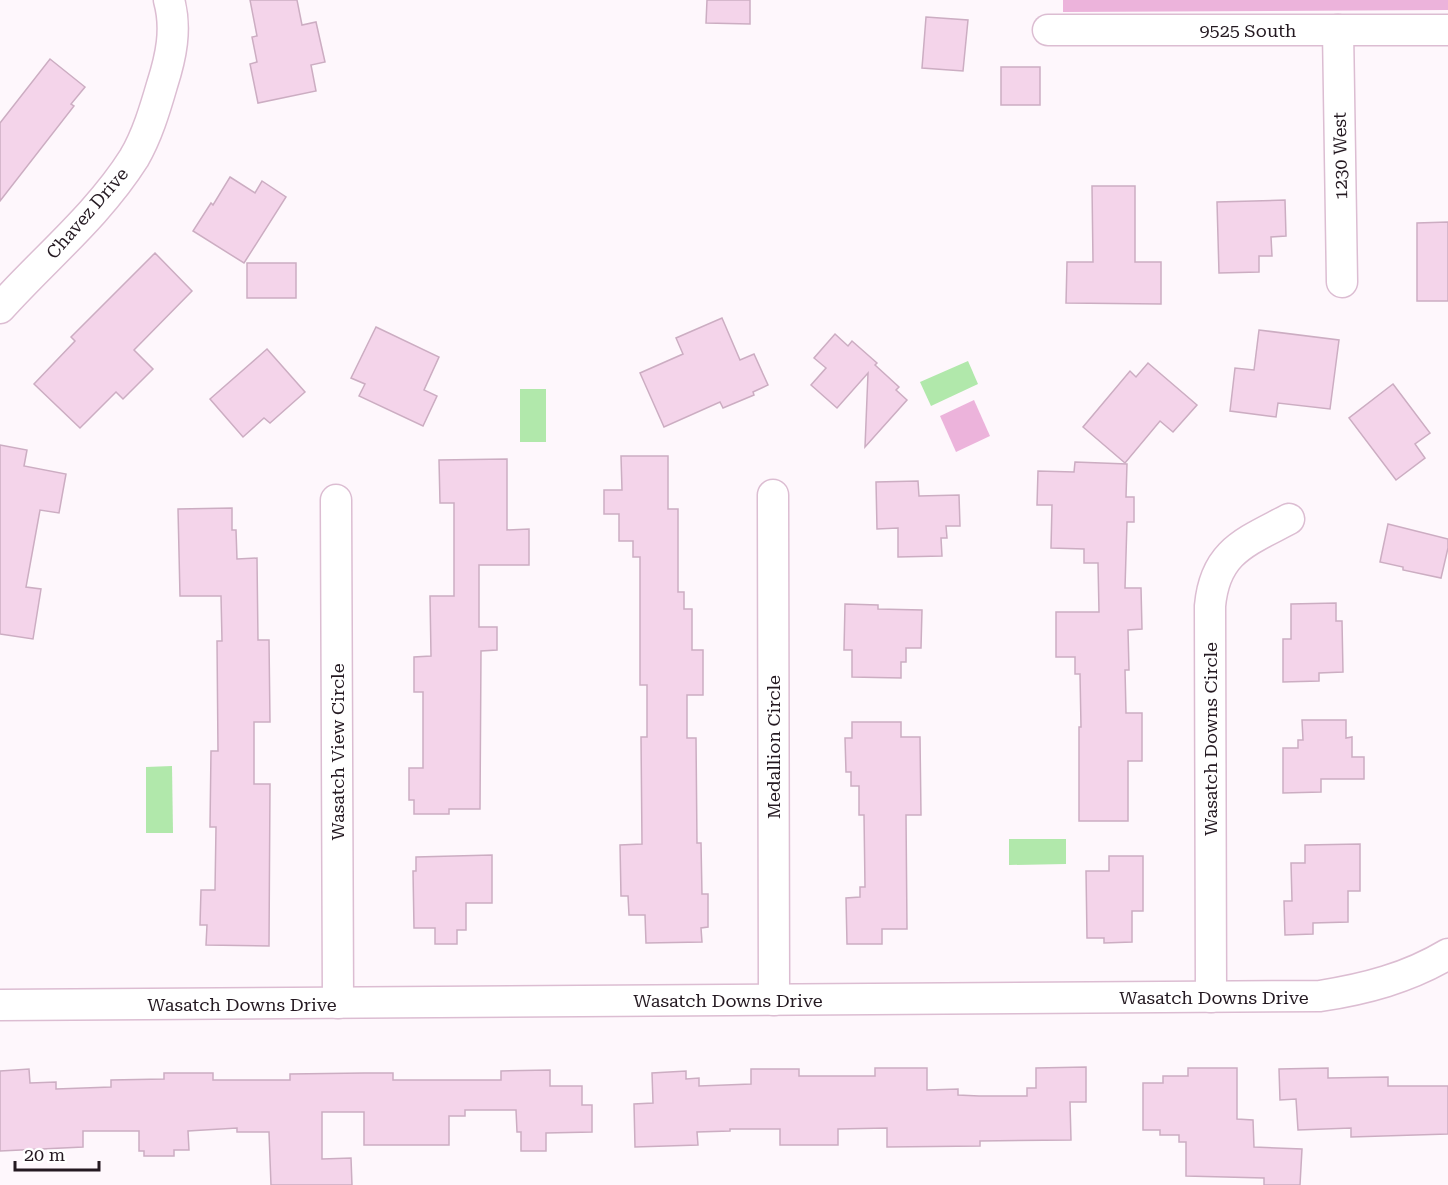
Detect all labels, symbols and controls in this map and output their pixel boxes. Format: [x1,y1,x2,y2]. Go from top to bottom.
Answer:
street label: 9525 South [1200,20,1297,41]
street label: 1230 West [1329,112,1351,200]
street label: Chavez Drive [42,163,132,263]
street label: Wasatch Downs Circle [1200,642,1221,836]
street label: Wasatch View Circle [327,663,348,841]
street label: Medallion Circle [763,675,784,819]
street label: Wasatch Downs Drive [1119,987,1309,1008]
street label: Wasatch Downs Drive [633,990,823,1011]
street label: Wasatch Downs Drive [147,994,337,1015]
scale bar [15,1134,99,1172]
text: 20 m [24,1144,65,1165]

